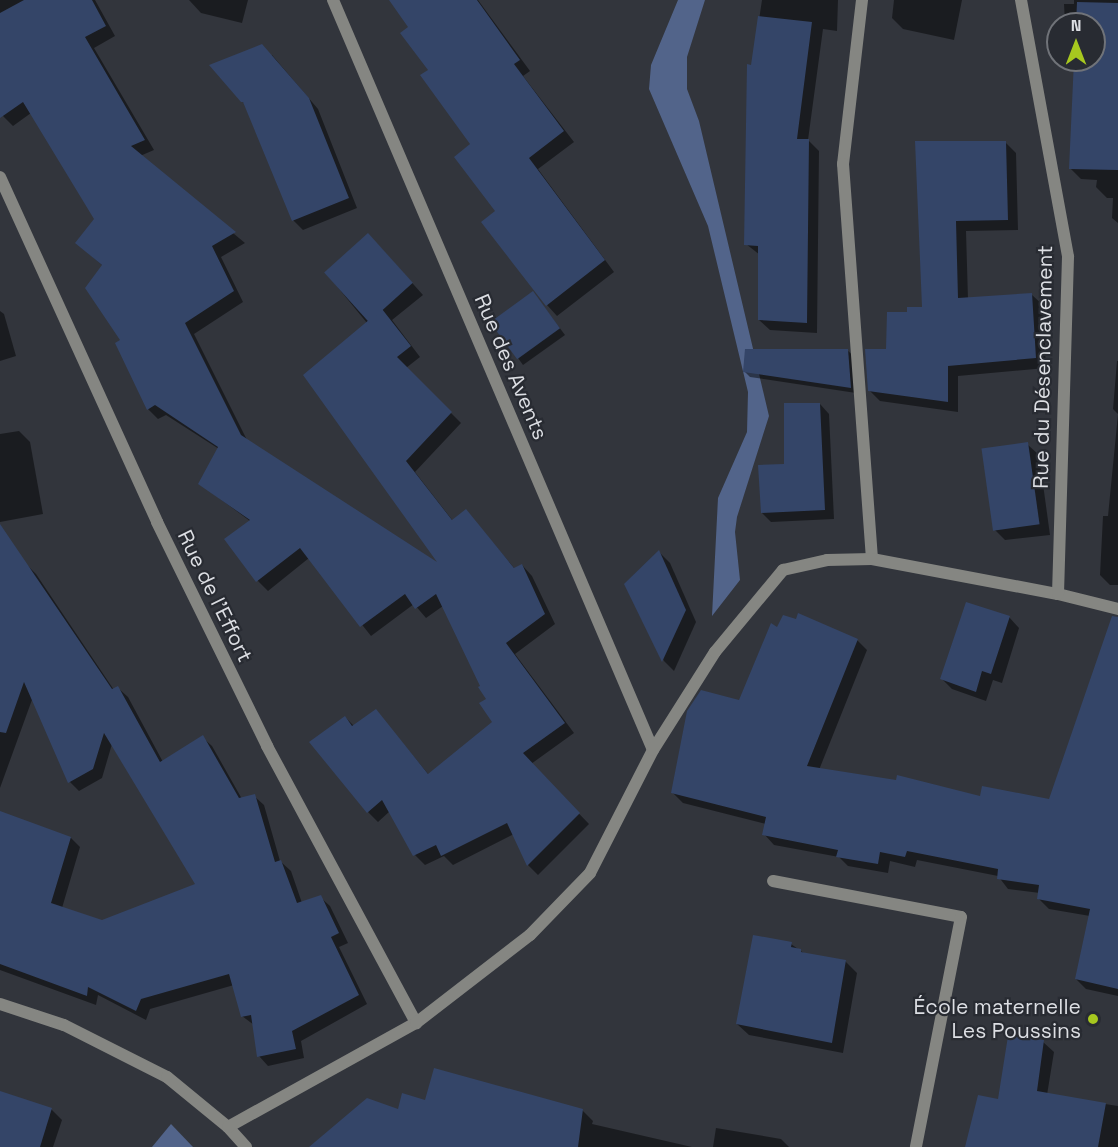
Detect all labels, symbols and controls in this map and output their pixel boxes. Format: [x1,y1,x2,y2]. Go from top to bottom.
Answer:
north arrow [1046,12,1106,72]
text: N [1071,15,1081,36]
street label: Rue du Désenclavement [1028,245,1058,489]
street label: Rue des Avents [469,290,553,444]
street label: Rue de l'Effort [172,526,258,666]
place label: École maternelle Les Poussins [914,994,1081,1044]
marker: École maternelle Les Poussins [1086,1012,1100,1026]

